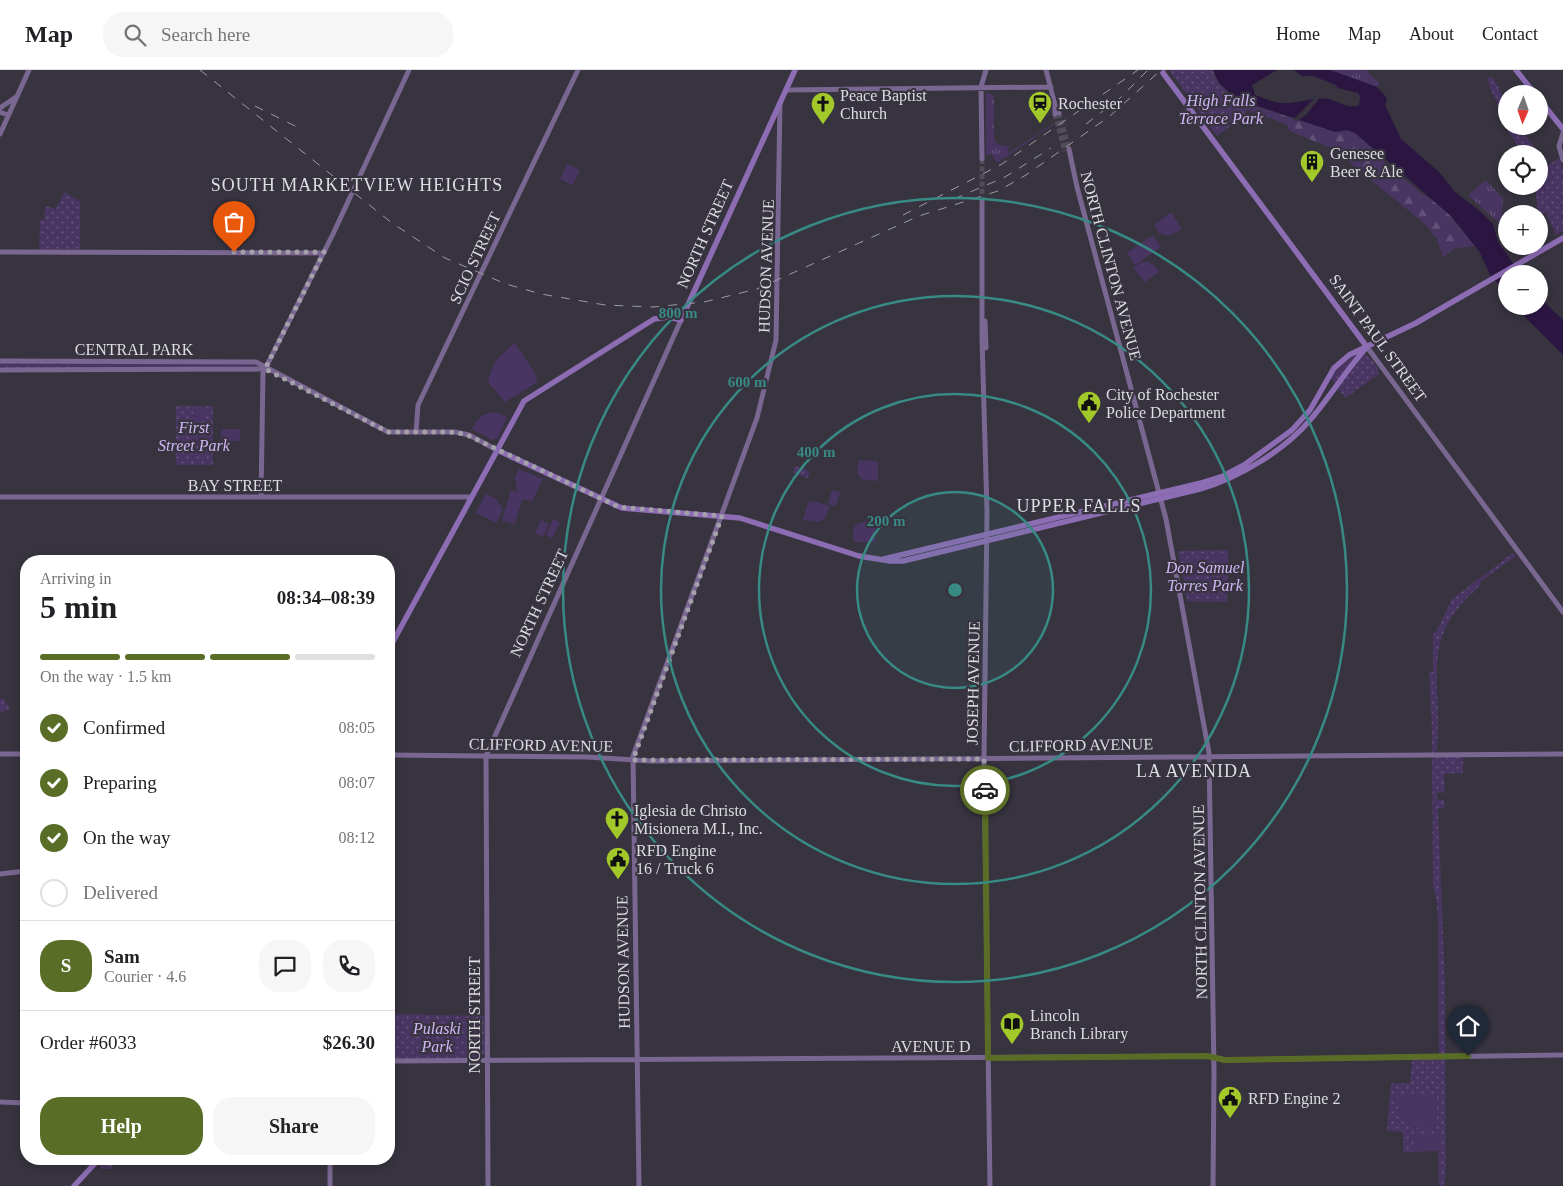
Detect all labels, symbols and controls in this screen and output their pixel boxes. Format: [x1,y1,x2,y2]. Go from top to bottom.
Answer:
search box [103,12,453,57]
text: Map [25,21,73,47]
icon: search [121,21,149,49]
text: Search here [161,24,250,45]
text: Home [1276,24,1320,44]
text: Map [1348,24,1381,44]
text: About [1409,24,1454,44]
text: Contact [1482,24,1538,44]
north arrow [1498,85,1548,135]
map controls [1498,85,1548,315]
place label: Peace Baptist Church [840,87,927,122]
station icon: Rochester [1027,90,1053,124]
church icon: Peace Baptist Church [810,91,836,125]
park label: High Falls Terrace Park [1179,92,1264,127]
place label: Rochester [1058,95,1123,112]
place label: Genesee Beer & Ale [1330,145,1403,180]
button: locate [1498,145,1548,195]
building icon: Genesee Beer & Ale [1299,149,1325,183]
street label: NORTH CLINTON AVENUE [1078,170,1144,362]
district label: SOUTH MARKETVIEW HEIGHTS [211,175,503,195]
street label: NORTH STREET [673,177,737,291]
street label: HUDSON AVENUE [755,199,777,333]
pin [213,201,255,252]
button: + [1498,205,1548,255]
icon: bag [220,208,248,236]
street label: SCIO STREET [446,209,504,307]
button: − [1498,265,1548,315]
street label: SAINT PAUL STREET [1326,271,1430,405]
text: 800 m [659,305,698,321]
street label: CENTRAL PARK [75,341,194,358]
text: 600 m [728,374,767,390]
place label: City of Rochester Police Department [1106,386,1226,422]
public building icon: City of Rochester Police Department [1076,390,1102,424]
park label: First Street Park [158,419,231,454]
text: 400 m [797,444,836,460]
street label: BAY STREET [188,477,282,494]
district label: UPPER FALLS [1016,496,1142,516]
text: 200 m [867,513,906,529]
street label: NORTH STREET [507,546,571,660]
park label: Don Samuel Torres Park [1165,559,1245,594]
text: Arriving in [40,570,112,587]
centre of rings [946,581,964,599]
text: 08:34–08:39 [277,587,375,608]
text: 5 min [40,589,117,625]
street label: JOSEPH AVENUE [963,621,983,745]
text: On the way · 1.5 km [40,668,172,685]
icon: check [40,714,68,742]
text: Confirmed [83,717,165,738]
text: 08:05 [339,719,375,736]
street label: CLIFFORD AVENUE [469,735,613,755]
street label: CLIFFORD AVENUE [1009,735,1153,755]
district label: LA AVENIDA [1136,761,1252,781]
courier [960,765,1010,815]
icon: check [40,769,68,797]
text: Preparing [83,772,157,793]
text: 08:07 [339,774,375,791]
icon: car [971,776,999,804]
place label: Iglesia de Christo Misionera M.I., Inc. [634,802,763,837]
street label: NORTH CLINTON AVENUE [1190,804,1210,1000]
church icon: Iglesia de Christo Misionera M.I., Inc. [604,806,630,840]
icon: check [40,824,68,852]
text: On the way [83,827,171,848]
text: 08:12 [339,829,375,846]
place label: RFD Engine 16 / Truck 6 [636,842,716,877]
public building icon: RFD Engine 16 / Truck 6 [605,846,631,880]
text: Delivered [83,882,158,903]
street label: HUDSON AVENUE [613,895,633,1029]
button: chat [259,940,311,992]
button: phone [323,940,375,992]
text: Sam [104,946,140,967]
text: S [61,955,71,976]
street label: NORTH STREET [466,956,483,1073]
text: Courier · 4.6 [104,968,186,985]
pin [1447,1005,1489,1056]
place label: Lincoln Branch Library [1030,1007,1128,1043]
library icon: Lincoln Branch Library [999,1011,1025,1045]
icon: home [1454,1012,1482,1040]
park label: Pulaski Park [412,1020,461,1055]
text: Order #6033 [40,1032,137,1053]
text: $26.30 [323,1032,375,1053]
street label: AVENUE D [891,1038,971,1055]
public building icon: RFD Engine 2 [1217,1085,1243,1119]
place label: RFD Engine 2 [1248,1090,1340,1108]
button: Help [40,1097,203,1155]
button: Share [213,1097,375,1155]

